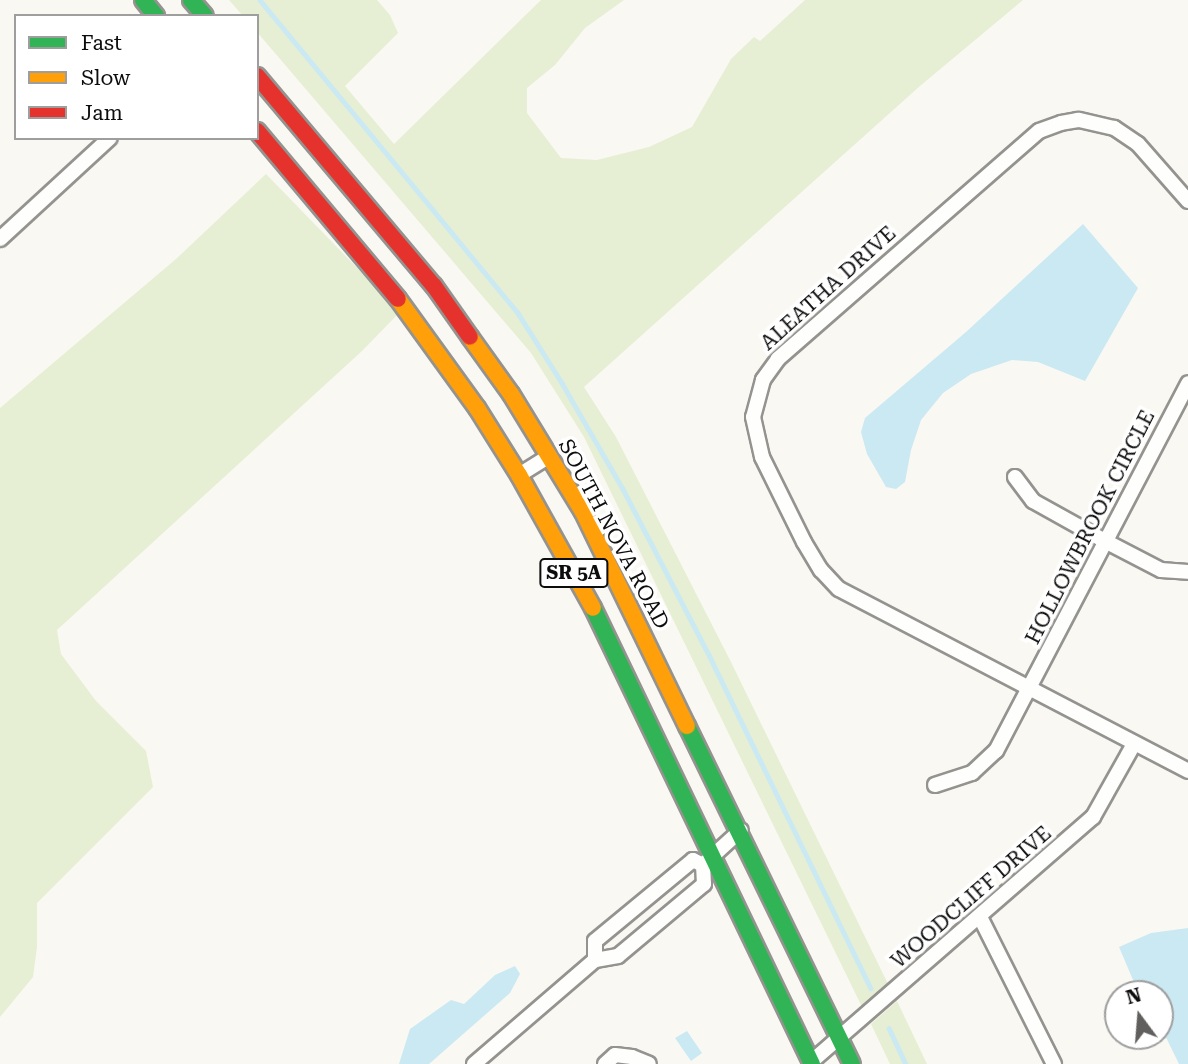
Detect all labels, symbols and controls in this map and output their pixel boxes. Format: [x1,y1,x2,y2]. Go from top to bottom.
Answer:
legend [14,14,259,140]
text: Fast [81,31,122,55]
text: Slow [81,66,130,90]
text: Jam [81,101,123,125]
street label: ALEATHA DRIVE [755,221,901,355]
street label: HOLLOWBROOK CIRCLE [1020,406,1160,648]
street label: SOUTH NOVA ROAD [553,435,675,633]
road number: SR 5A [539,558,609,588]
street label: WOODCLIFF DRIVE [886,821,1056,973]
north arrow [1104,980,1174,1050]
text: N [1123,983,1144,1009]

